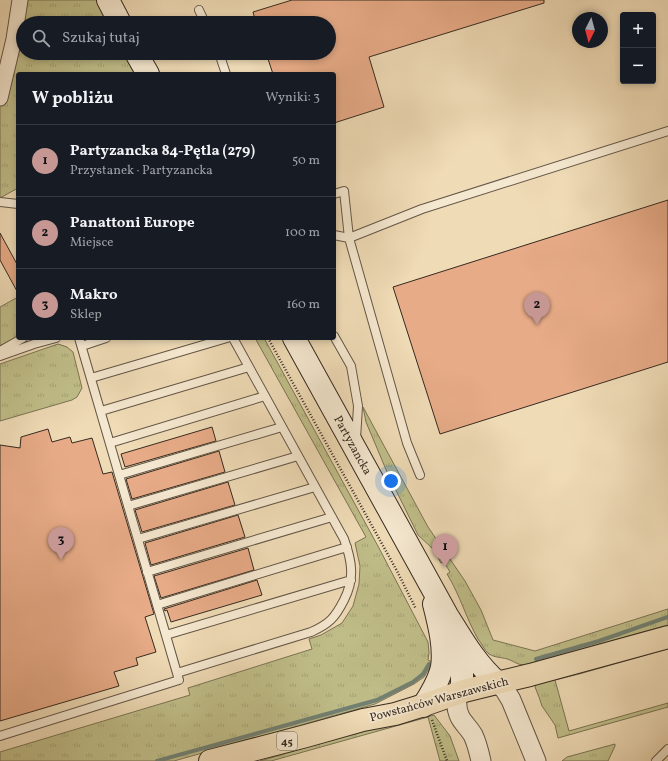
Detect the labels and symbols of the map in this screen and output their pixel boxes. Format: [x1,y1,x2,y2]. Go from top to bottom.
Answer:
north arrow [572,12,608,48]
pin: 2 [524,292,550,325]
street label: Partyzancka [329,413,375,478]
your location [381,471,401,491]
pin: 3 [48,527,74,560]
pin: 1 [432,534,458,567]
street label: Powstańców Warszawskich [368,674,510,726]
road number: 45 [277,732,297,750]

